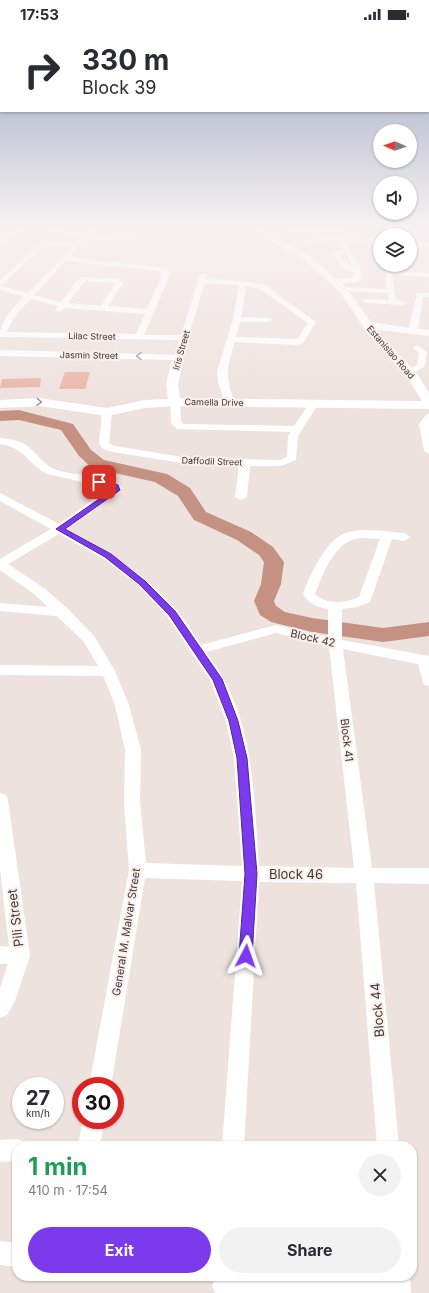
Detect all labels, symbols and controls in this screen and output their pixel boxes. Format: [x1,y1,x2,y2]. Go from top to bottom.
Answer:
text: 17:53 [20,5,59,24]
text: 330 m [82,43,169,77]
icon: right [16,44,68,96]
text: Block 39 [82,77,156,98]
north arrow [373,124,417,168]
map controls [373,124,417,272]
button: sound [373,176,417,220]
button: layers [373,228,417,272]
street label: Estanislao Road [365,323,417,381]
street label: Iris Street [170,329,192,371]
street label: Lilac Street [68,330,116,342]
street label: Jasmin Street [60,349,118,361]
one-way arrow [136,352,142,360]
street label: Camella Drive [184,396,244,408]
one-way arrow [36,398,42,407]
street label: Daffodil Street [181,454,243,468]
pin [82,465,116,499]
icon: arrive [88,471,110,493]
street label: Block 42 [289,626,337,650]
street label: Block 41 [337,718,357,762]
street label: Block 46 [269,866,323,882]
street label: General M. Malvar Street [109,867,143,997]
street label: Pili Street [4,888,26,948]
position arrow [225,935,267,977]
street label: Block 44 [367,982,387,1038]
speed limit sign: 30 [72,1077,124,1129]
text: 27 [26,1086,50,1110]
text: km/h [26,1107,50,1119]
text: 1 min [28,1152,87,1181]
button: close [359,1154,401,1196]
text: 410 m · 17:54 [28,1182,108,1198]
button: Exit [28,1227,211,1273]
button: Share [219,1227,401,1273]

